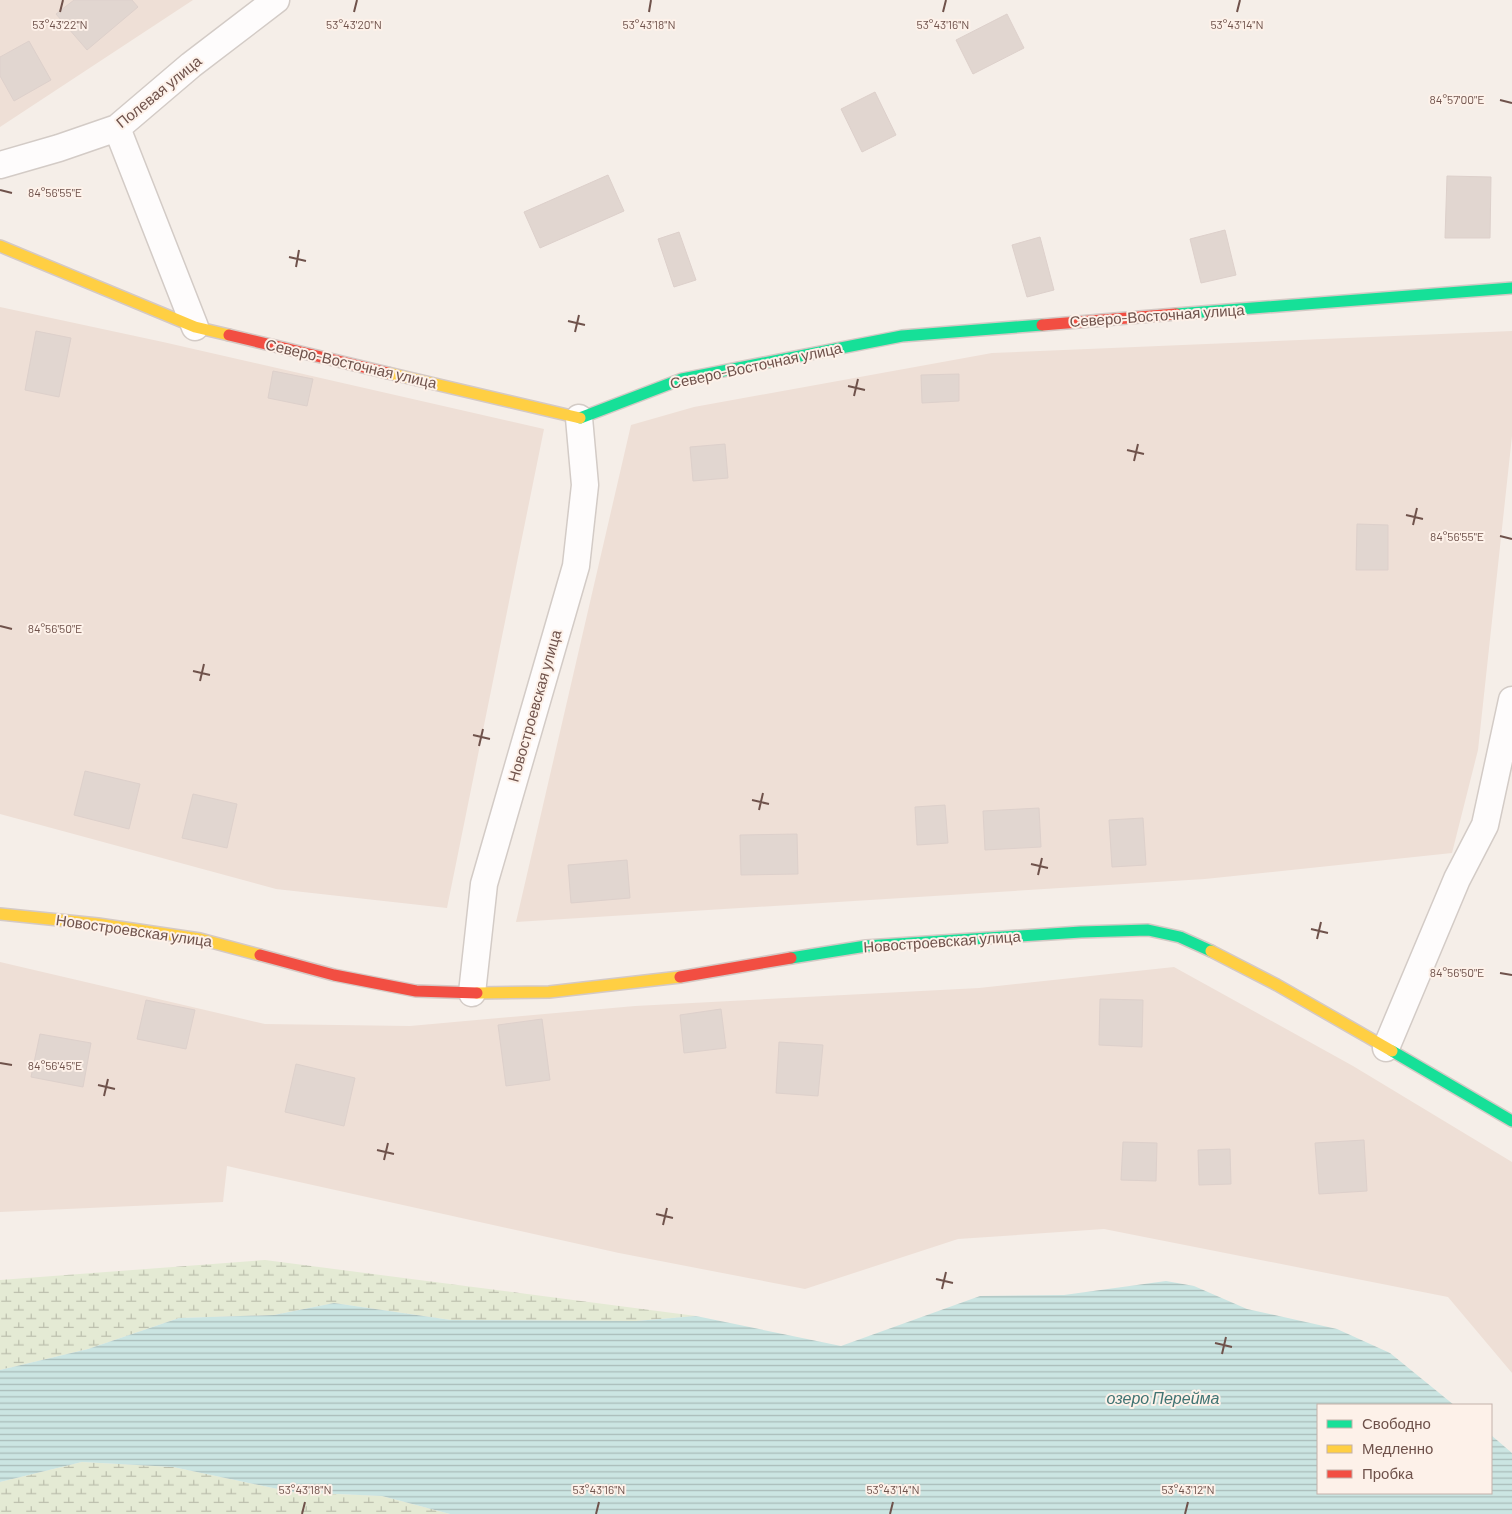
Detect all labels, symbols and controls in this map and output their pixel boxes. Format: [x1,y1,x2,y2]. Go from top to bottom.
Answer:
text: 53°43'22"N [32,17,88,31]
text: 53°43'20"N [326,17,382,31]
text: 53°43'18"N [622,17,676,31]
text: 53°43'16"N [917,17,969,31]
text: 53°43'14"N [1210,17,1264,31]
street label: Полевая улица [112,51,205,131]
text: 84°57'00"E [1430,92,1484,106]
text: 84°56'55"E [28,185,82,199]
street label: Северо-Восточная улица [1069,300,1246,330]
street label: Северо-Восточная улица [264,335,439,392]
street label: Северо-Восточная улица [668,338,844,392]
text: 84°56'55"E [1430,529,1484,543]
text: 84°56'50"E [28,621,82,635]
street label: Новостроевская улица [504,627,565,784]
street label: Новостроевская улица [55,910,214,950]
street label: Новостроевская улица [863,926,1022,955]
text: 84°56'50"E [1430,965,1484,979]
text: 84°56'45"E [28,1058,82,1072]
water label: озеро Перейма [1107,1388,1220,1407]
legend [1317,1404,1492,1494]
text: Свободно [1362,1414,1431,1432]
text: Медленно [1362,1439,1433,1457]
text: Пробка [1362,1464,1414,1482]
text: 53°43'18"N [278,1482,332,1496]
text: 53°43'16"N [573,1482,625,1496]
text: 53°43'14"N [866,1482,920,1496]
text: 53°43'12"N [1161,1482,1215,1496]

